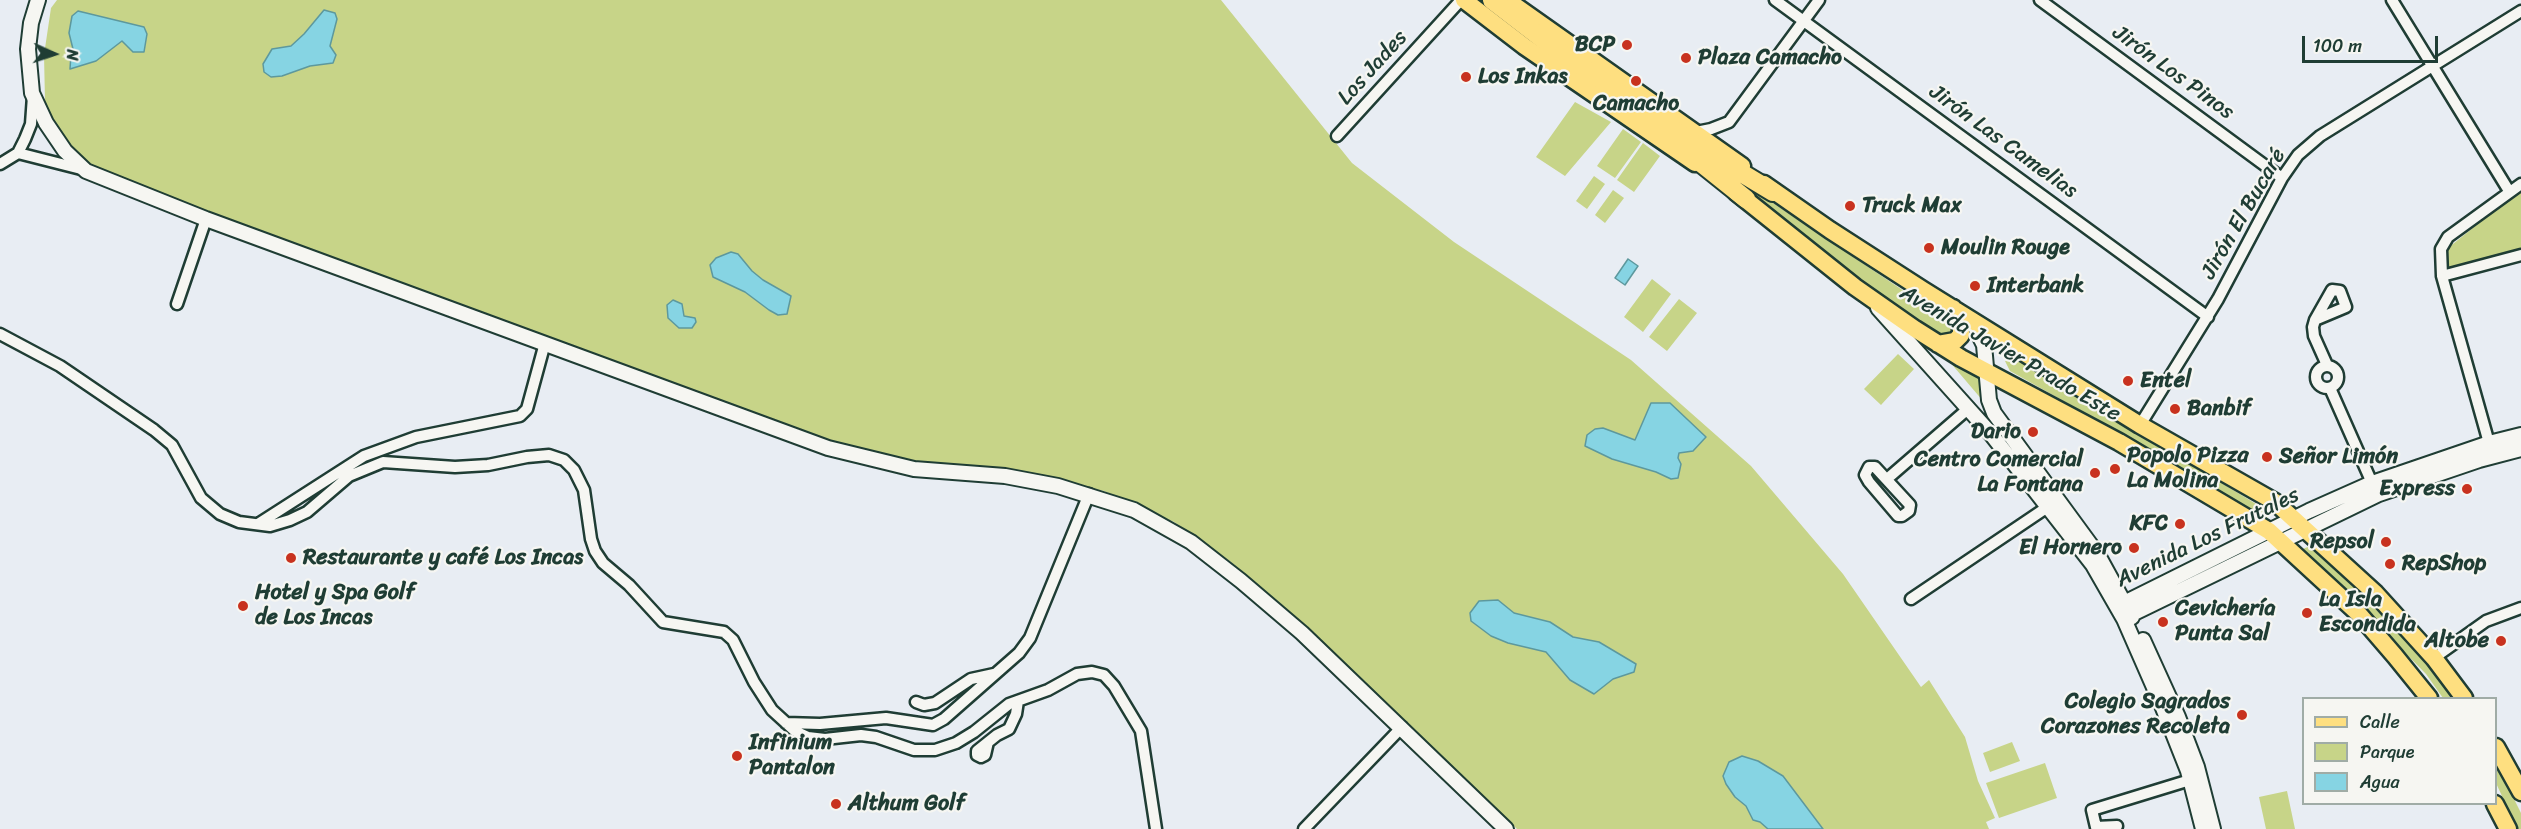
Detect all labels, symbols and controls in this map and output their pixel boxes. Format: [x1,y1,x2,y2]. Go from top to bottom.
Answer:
street label: Jirón Los Pinos [2107,20,2239,126]
north arrow [24,24,84,84]
scale bar [2305,24,2442,62]
street label: Los Jades [1333,25,1413,111]
text: 100 m [2313,30,2362,62]
place label: BCP [1575,32,1615,58]
marker: BCP [1620,38,1634,52]
place label: Plaza Camacho [1698,45,1842,71]
text: N [58,49,87,61]
marker: Plaza Camacho [1679,51,1693,65]
place label: Los Inkas [1478,64,1567,90]
marker: Los Inkas [1459,70,1473,84]
marker: Camacho [1629,74,1643,88]
street label: Jirón Las Camelias [1924,79,2082,205]
place label: Camacho [1593,91,1679,117]
street label: Jirón El Bucaré [2196,144,2292,284]
place label: Truck Max [1862,193,1962,219]
marker: Truck Max [1843,199,1857,213]
place label: Moulin Rouge [1941,235,2070,261]
marker: Moulin Rouge [1922,241,1936,255]
place label: Interbank [1987,273,2084,299]
marker: Interbank [1968,279,1982,293]
street label: Avenida Javier Prado Este [1895,280,2125,428]
place label: Entel [2140,368,2191,394]
marker: Entel [2121,374,2135,388]
place label: Banbif [2187,396,2251,422]
marker: Banbif [2168,402,2182,416]
place label: Dario [1971,419,2021,445]
marker: Dario [2026,425,2040,439]
place label: Popolo Pizza La Molina [2127,443,2249,494]
place label: Señor Limón [2279,444,2398,470]
place label: Centro Comercial La Fontana [1914,447,2083,499]
marker: Señor Limón [2260,450,2274,464]
marker: Popolo Pizza La Molina [2108,462,2122,476]
marker: Centro Comercial La Fontana [2088,466,2102,480]
place label: Express [2379,476,2455,502]
street label: Avenida Los Frutales [2112,482,2304,594]
marker: Express [2460,482,2474,496]
place label: KFC [2129,511,2168,537]
marker: KFC [2173,517,2187,531]
place label: Repsol [2310,529,2374,555]
place label: El Hornero [2019,535,2122,561]
marker: Repsol [2379,535,2393,549]
marker: El Hornero [2127,541,2141,555]
place label: Restaurante y café Los Incas [303,545,583,571]
marker: Restaurante y café Los Incas [284,551,298,565]
place label: RepShop [2402,551,2486,577]
marker: RepShop [2383,557,2397,571]
place label: Hotel y Spa Golf de Los Incas [255,580,415,632]
place label: La Isla Escondida [2319,587,2416,638]
place label: Cevichería Punta Sal [2175,596,2276,648]
marker: Hotel y Spa Golf de Los Incas [236,599,250,613]
marker: La Isla Escondida [2300,606,2314,620]
marker: Cevichería Punta Sal [2156,615,2170,629]
place label: Altobe [2424,628,2489,654]
marker: Altobe [2494,634,2508,648]
place label: Colegio Sagrados Corazones Recoleta [2041,689,2230,740]
legend [2302,697,2497,805]
text: Calle [2360,706,2400,738]
marker: Colegio Sagrados Corazones Recoleta [2235,708,2249,722]
place label: Infinium Pantalon [749,730,835,782]
text: Parque [2360,736,2414,768]
marker: Infinium Pantalon [730,749,744,763]
text: Agua [2360,766,2400,798]
place label: Althum Golf [848,791,965,817]
marker: Althum Golf [829,797,843,811]

